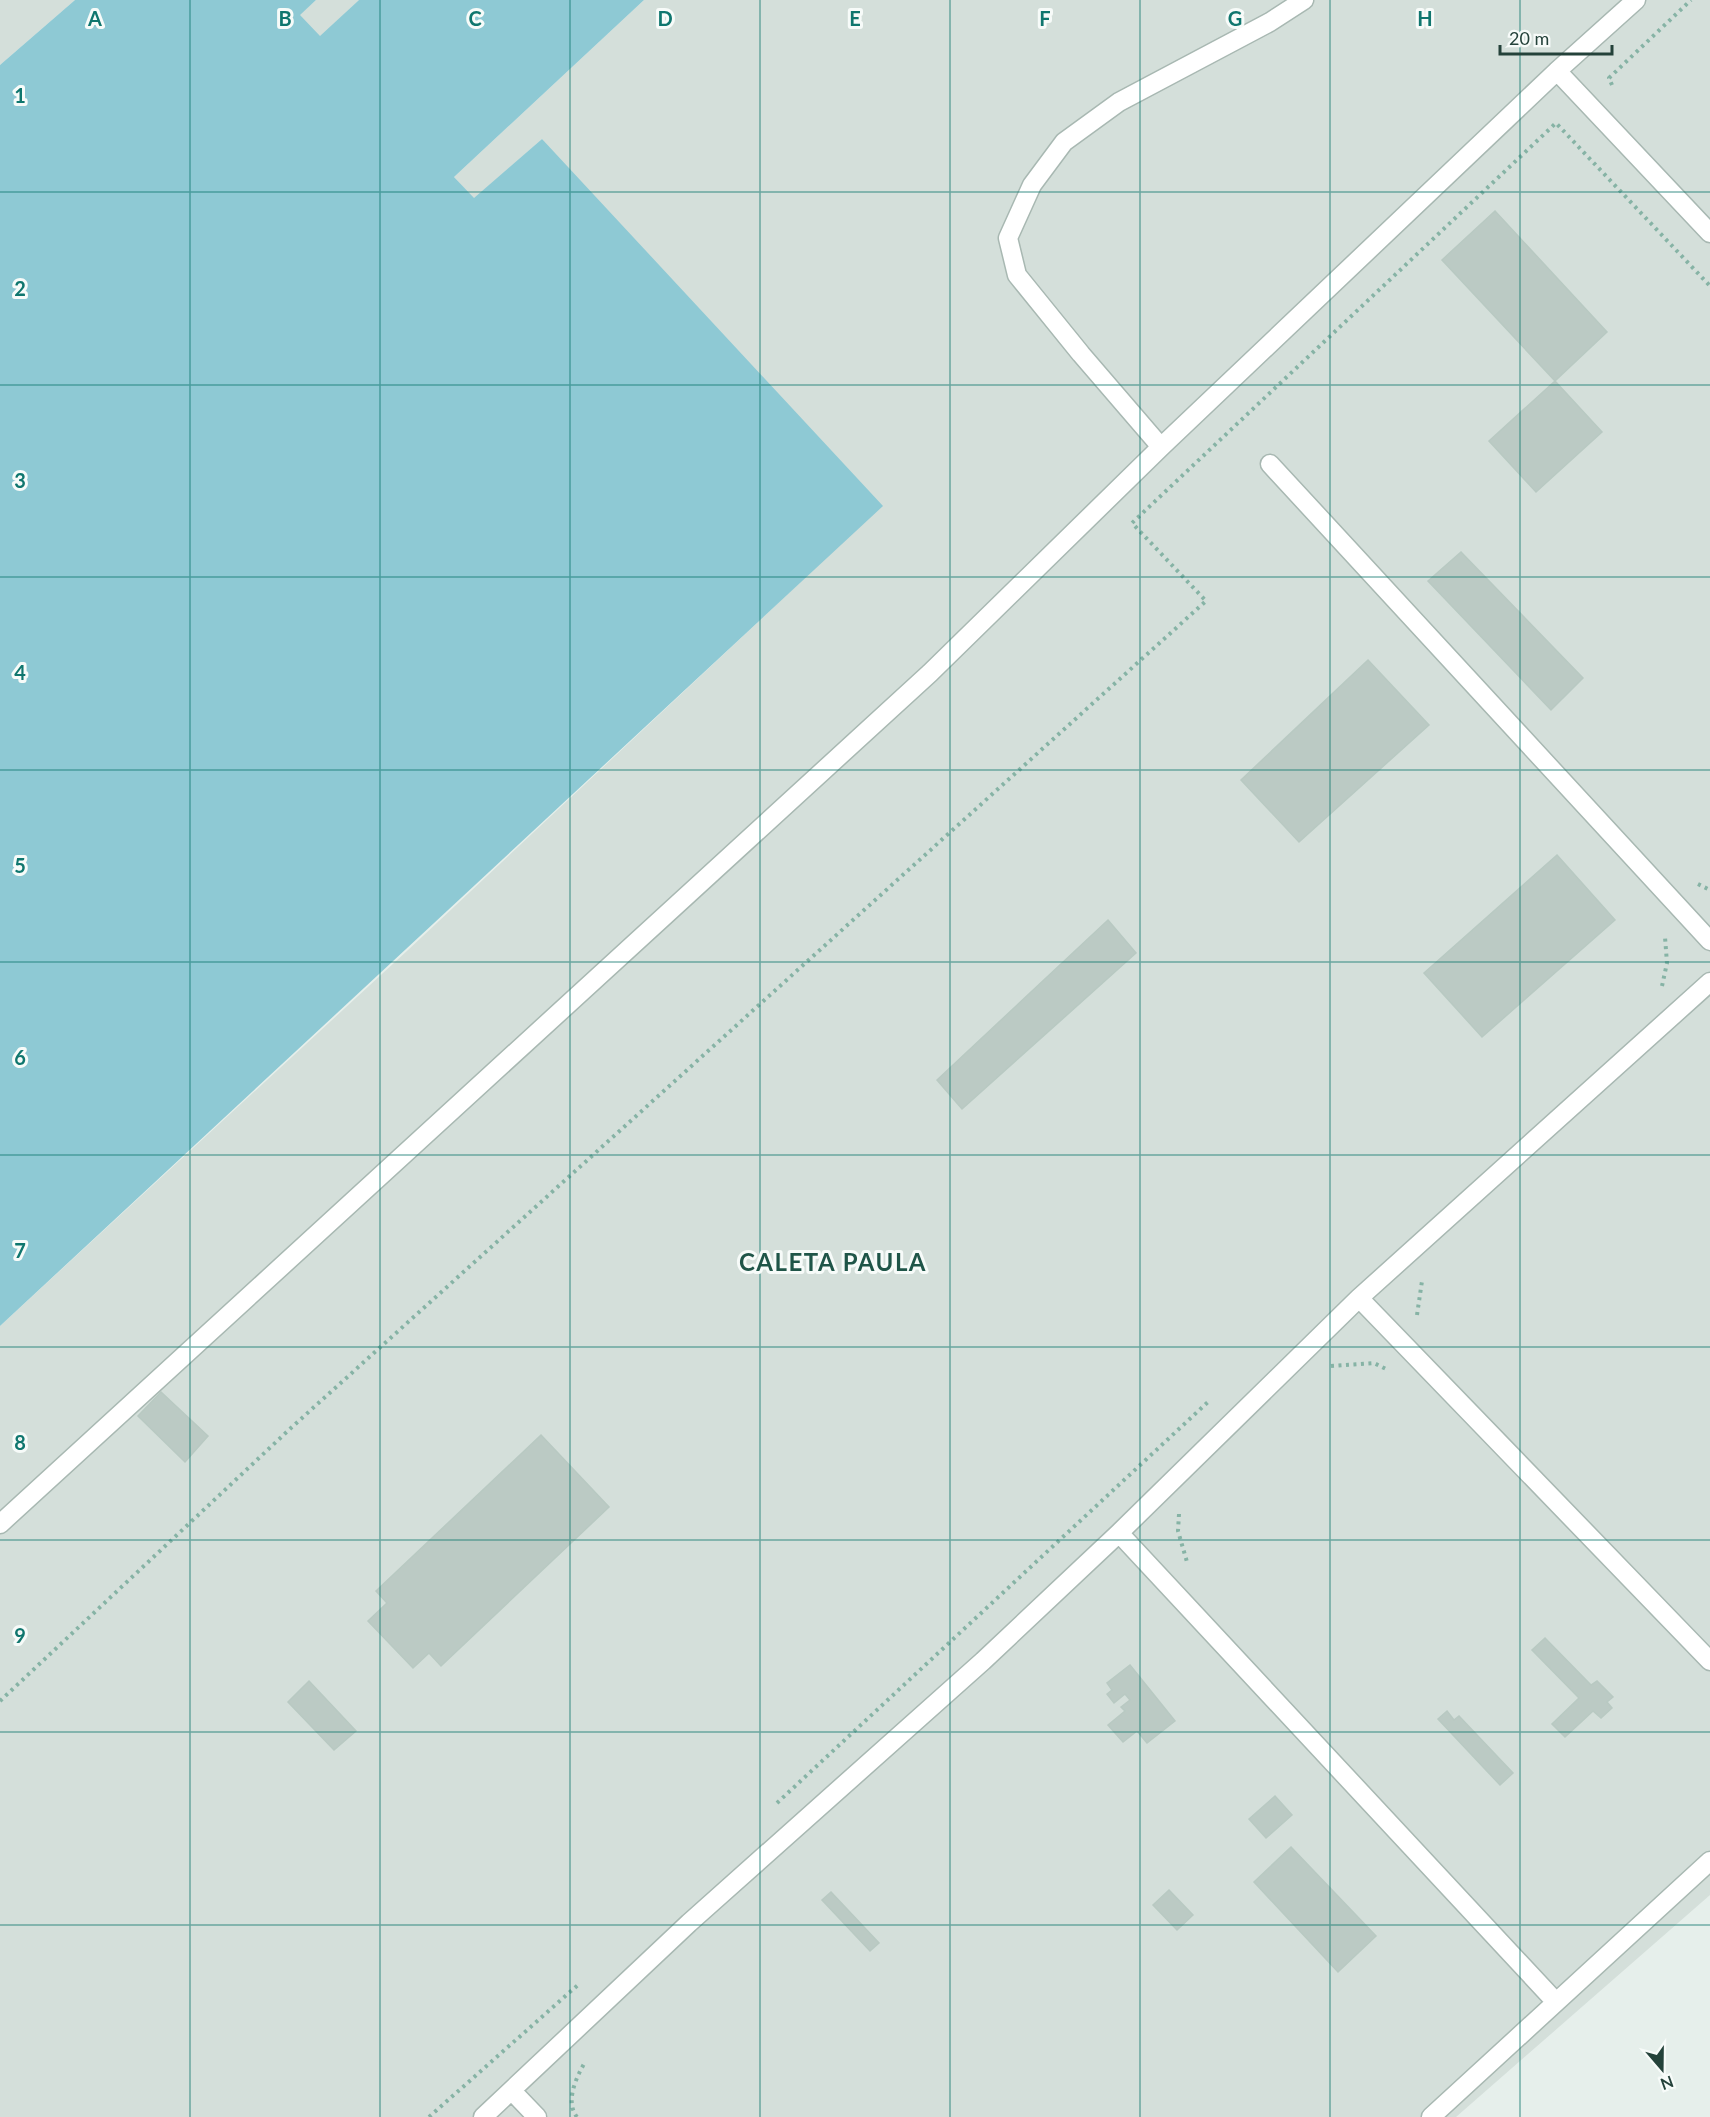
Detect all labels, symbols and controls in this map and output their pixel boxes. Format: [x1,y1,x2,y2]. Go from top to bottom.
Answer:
text: A [87,6,102,30]
text: B [278,6,292,30]
text: C [468,6,482,30]
text: D [657,6,673,30]
text: E [849,6,861,30]
text: F [1039,6,1051,30]
text: G [1228,6,1242,30]
text: H [1417,6,1433,30]
scale bar [1500,18,1612,56]
text: 20 m [1509,27,1549,49]
text: 1 [14,83,26,107]
text: 2 [14,276,26,300]
text: 3 [14,468,26,492]
text: 4 [14,660,26,684]
text: 5 [14,853,26,877]
text: 6 [14,1045,26,1069]
text: 7 [14,1238,26,1262]
district label: CALETA PAULA [739,1247,927,1276]
text: 8 [14,1430,26,1454]
text: 9 [14,1623,26,1647]
north arrow [1632,2039,1692,2099]
text: N [1658,2073,1676,2095]

